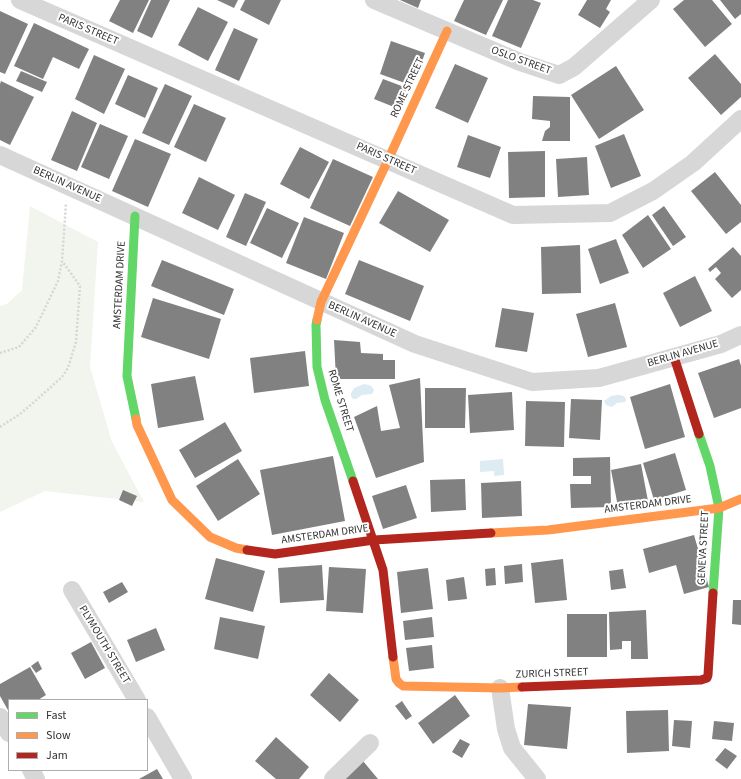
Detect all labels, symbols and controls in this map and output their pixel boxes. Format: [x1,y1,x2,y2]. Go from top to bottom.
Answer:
street label: PARIS STREET [56,11,120,49]
street label: OSLO STREET [489,44,553,78]
street label: ROME STREET [388,56,428,120]
street label: PARIS STREET [354,140,418,178]
street label: BERLIN AVENUE [31,164,103,206]
street label: AMSTERDAM DRIVE [111,241,129,329]
street label: BERLIN AVENUE [326,299,398,341]
street label: BERLIN AVENUE [646,338,720,370]
street label: ROME STREET [324,368,356,434]
street label: AMSTERDAM DRIVE [604,493,692,517]
street label: GENEVA STREET [695,510,713,586]
street label: AMSTERDAM DRIVE [281,522,369,548]
street label: PLYMOUTH STREET [75,603,133,687]
street label: ZURICH STREET [515,666,589,682]
legend [8,699,148,771]
text: Fast [46,707,66,724]
text: Slow [46,727,71,744]
text: Jam [46,747,68,764]

